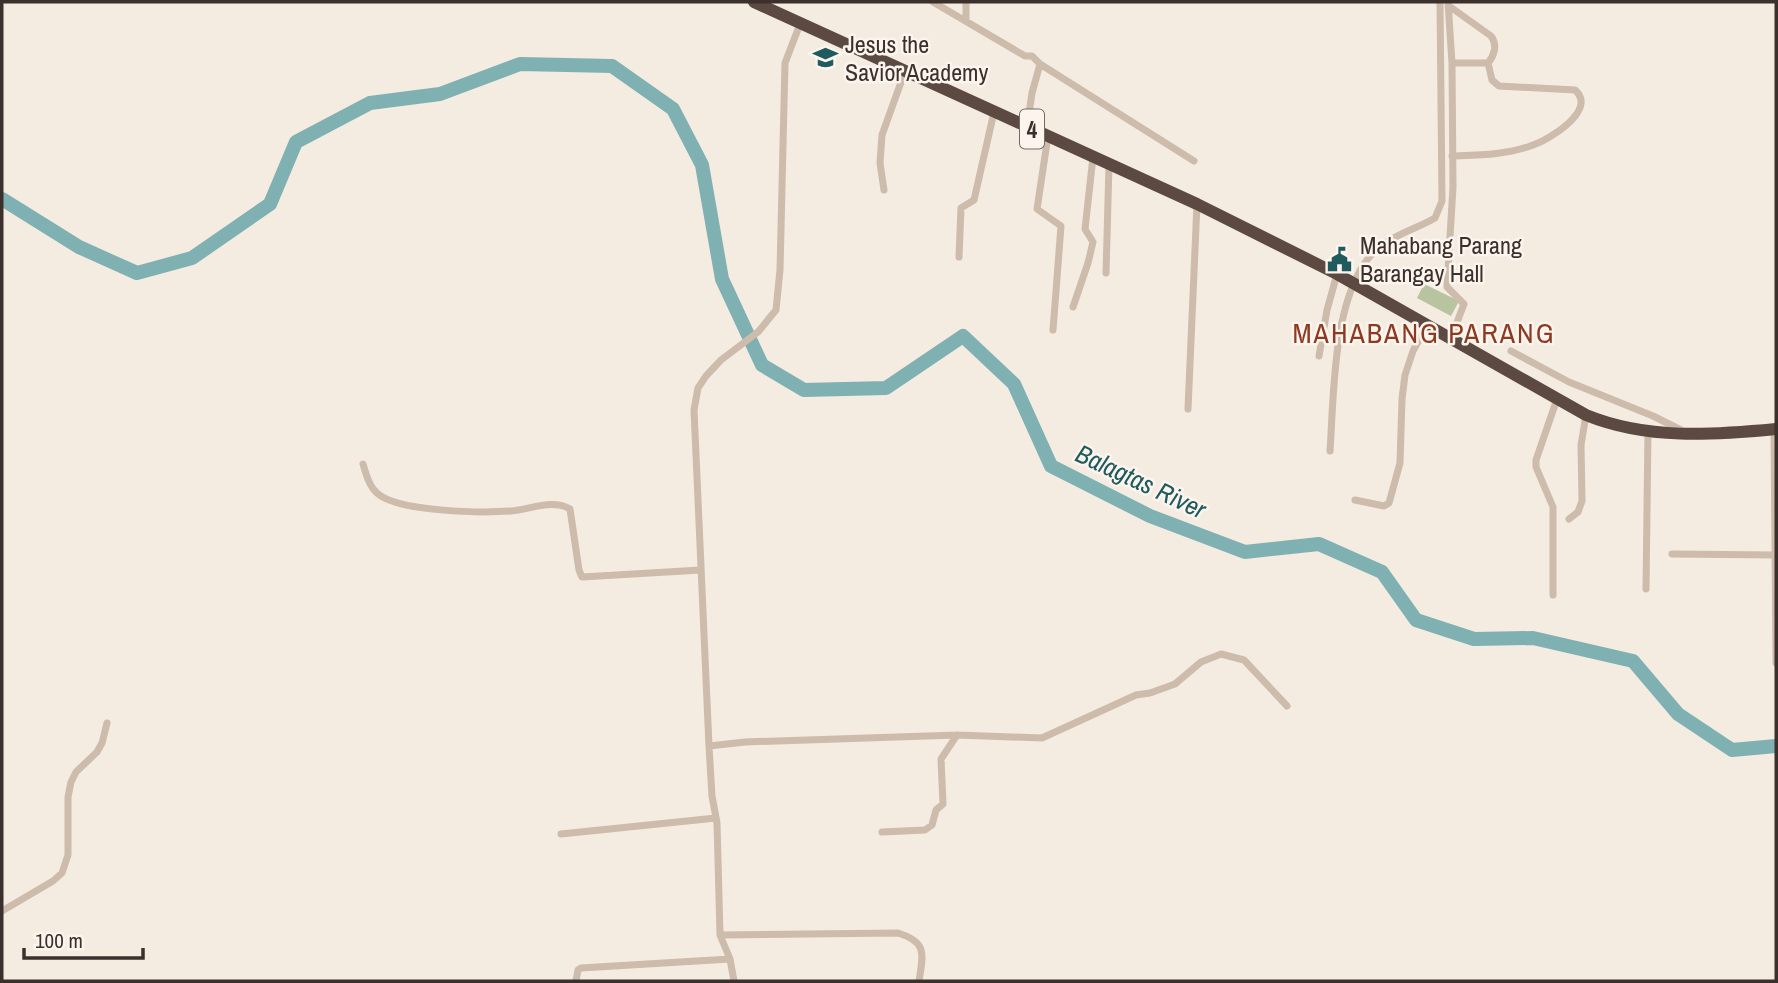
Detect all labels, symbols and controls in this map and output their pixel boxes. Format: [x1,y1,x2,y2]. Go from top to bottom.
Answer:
place label: Jesus the Savior Academy [845,28,988,88]
school or university icon: Jesus the Savior Academy [811,44,839,72]
road number: 4 [1020,110,1044,148]
place label: Mahabang Parang Barangay Hall [1360,229,1522,289]
public building icon: Mahabang Parang Barangay Hall [1326,245,1354,273]
district label: MAHABANG PARANG [1292,314,1556,352]
water label: Balagtas River [1070,436,1213,527]
scale bar [24,916,144,960]
text: 100 m [35,926,83,955]

